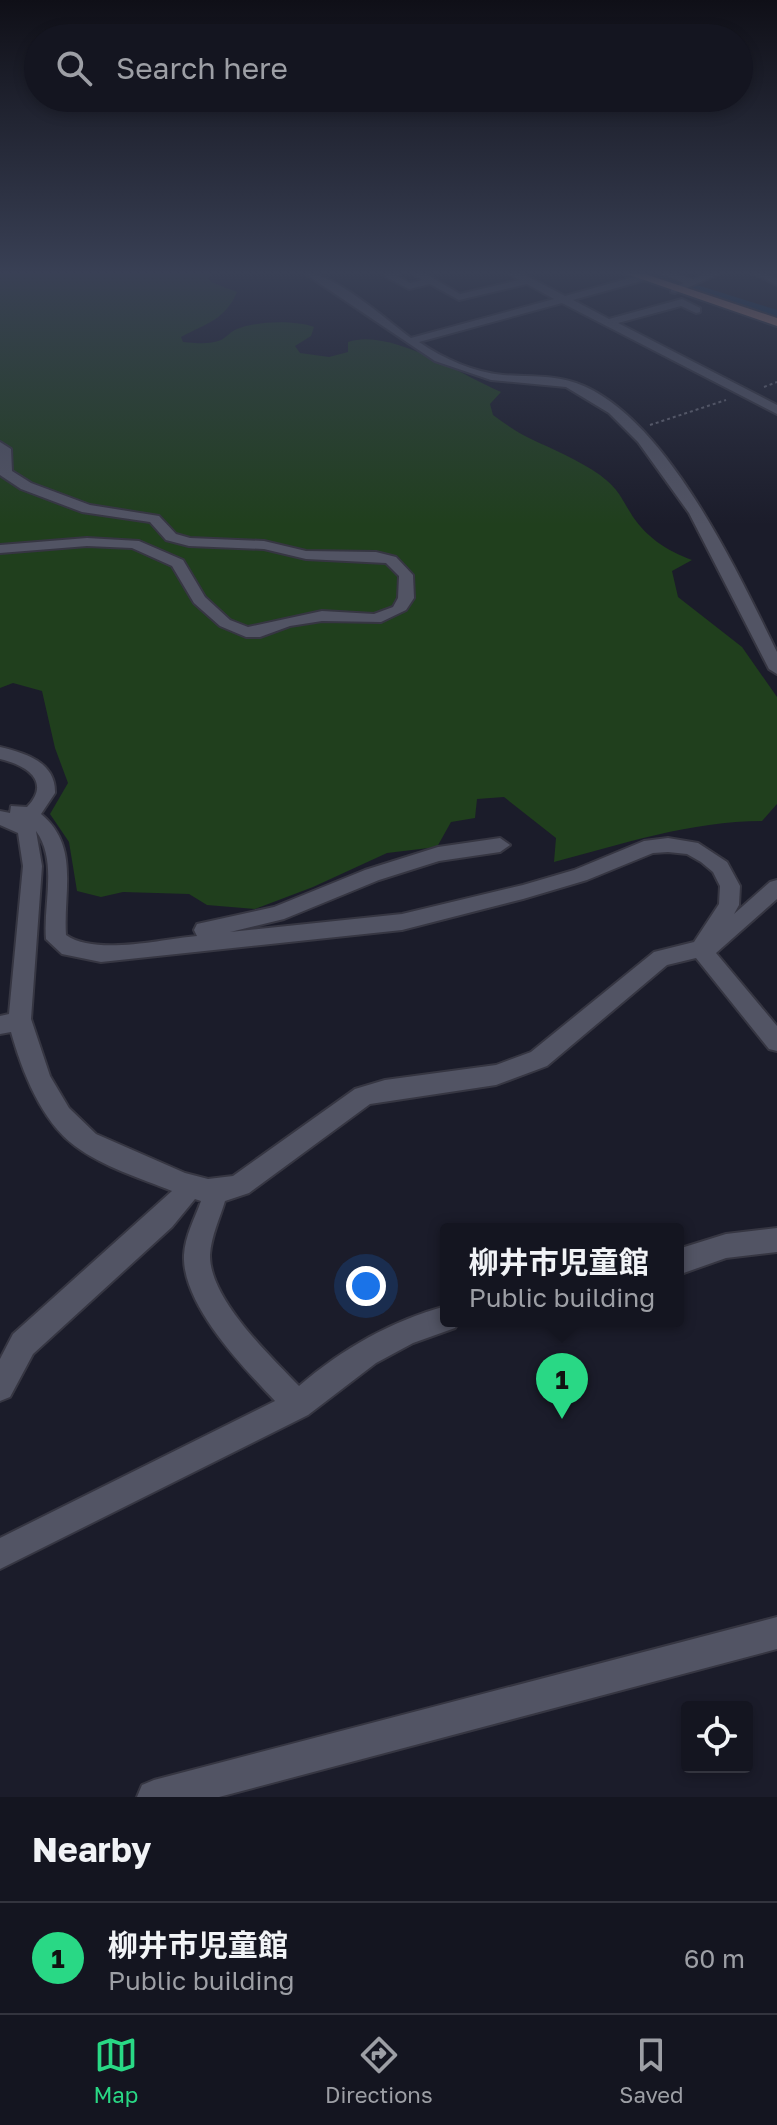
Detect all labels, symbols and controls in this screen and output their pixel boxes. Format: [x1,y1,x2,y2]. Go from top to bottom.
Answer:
search box [24,24,753,112]
icon: search [52,46,96,90]
text: Search here [116,50,288,86]
popup [440,1223,684,1327]
text: 柳井市児童館 [469,1244,649,1280]
your location [346,1266,386,1306]
text: Public building [469,1282,655,1313]
pin: 1 [536,1353,588,1419]
map controls [681,1701,753,1773]
button: locate [681,1701,753,1773]
text: Nearby [32,1829,152,1869]
text: 柳井市児童館 [108,1927,288,1963]
text: 1 [51,1943,65,1974]
text: 60 m [684,1943,745,1974]
text: Public building [108,1965,294,1996]
tab: Map [93,2033,138,2108]
tab: Directions [325,2033,433,2108]
tab: Saved [619,2033,684,2108]

